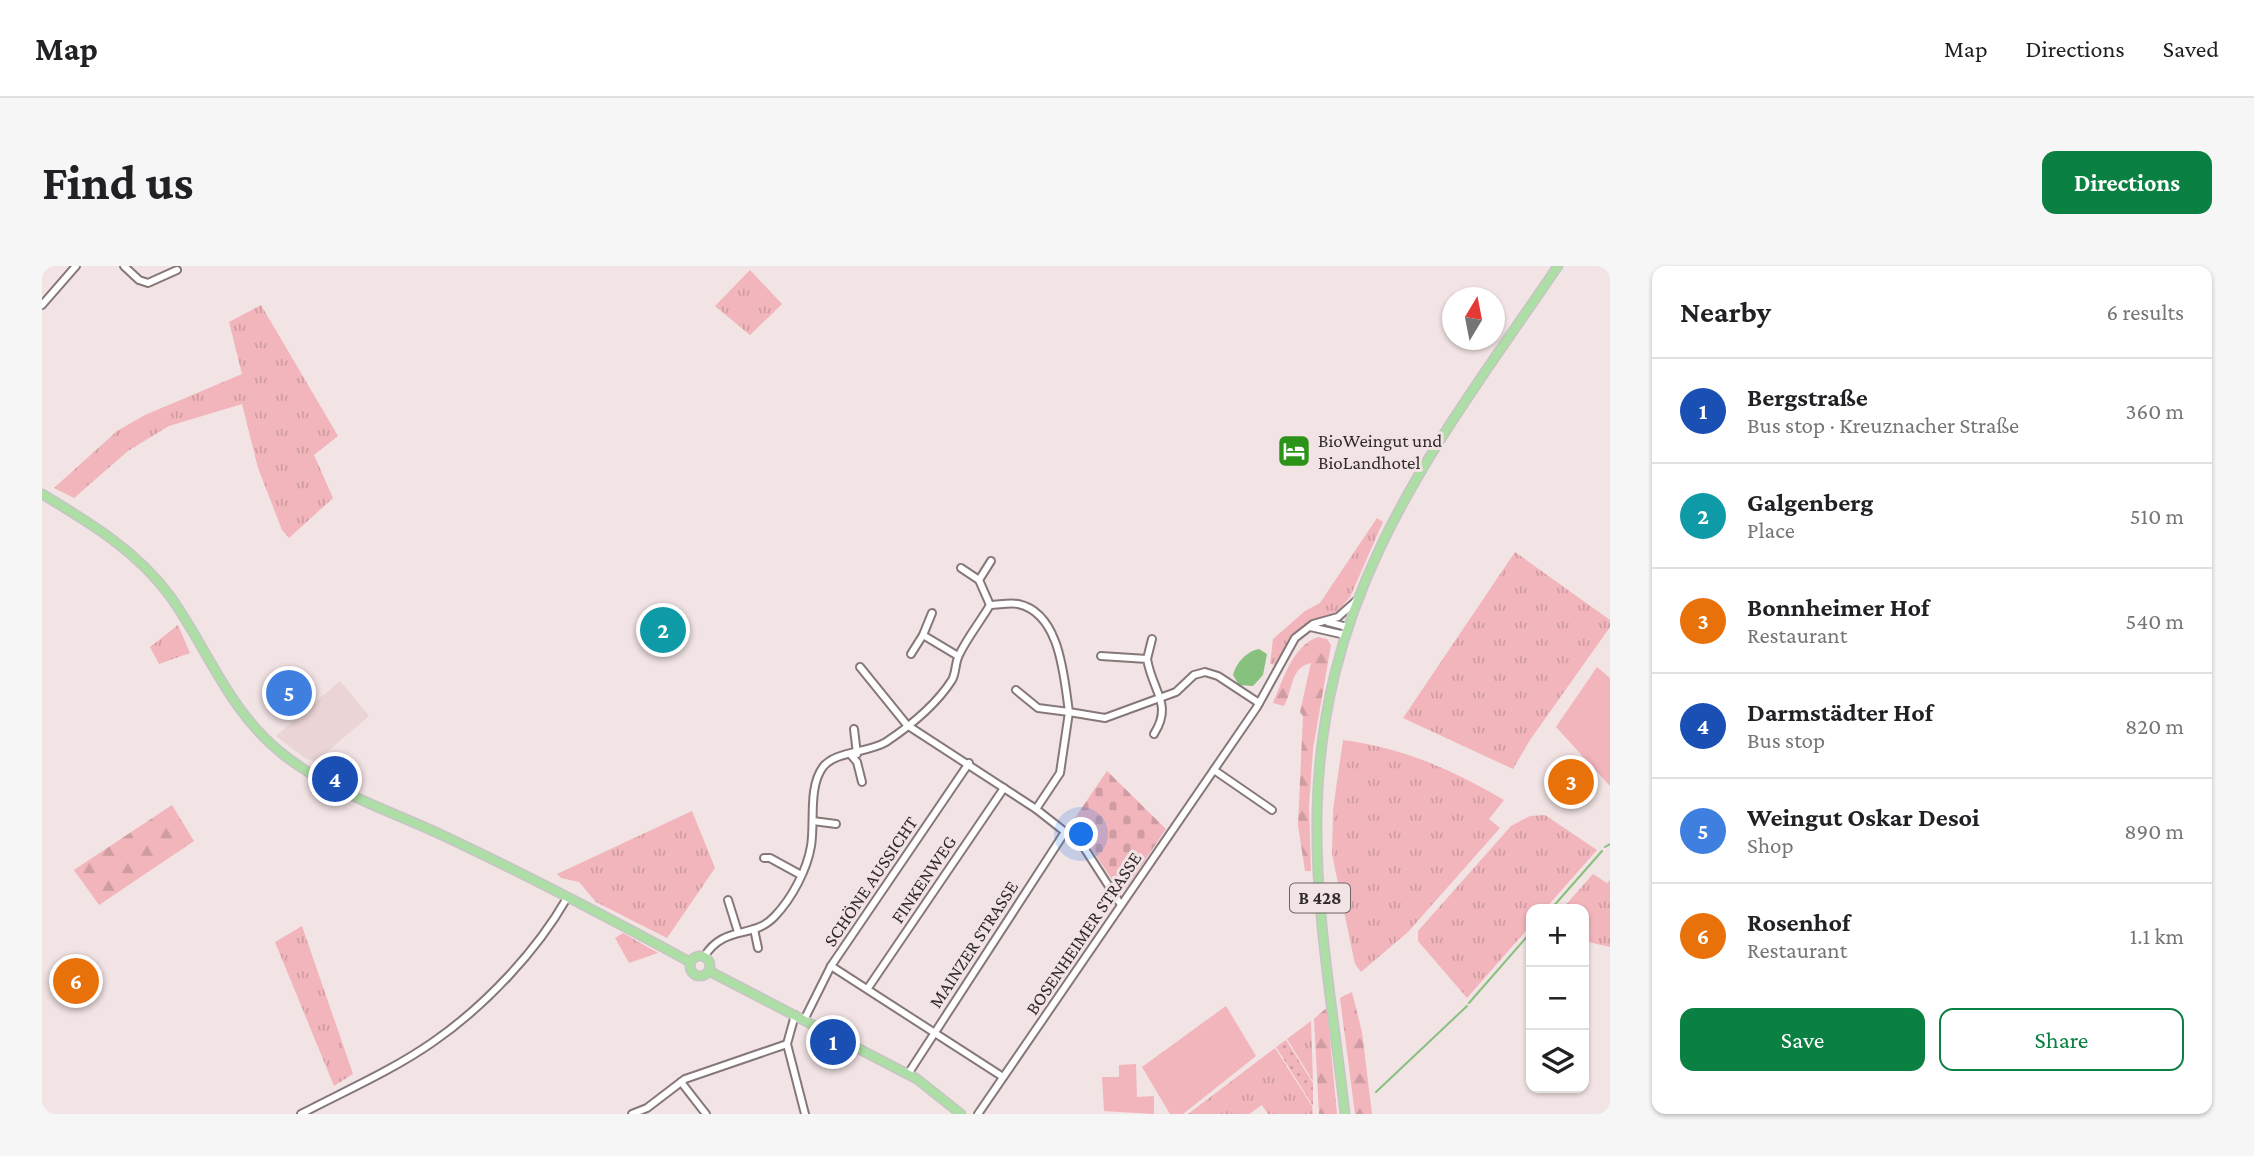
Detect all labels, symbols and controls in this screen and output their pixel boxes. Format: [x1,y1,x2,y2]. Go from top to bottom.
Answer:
text: Map [35,30,98,67]
text: Map [1944,35,1988,62]
text: Directions [2026,35,2125,62]
text: Saved [2163,35,2219,62]
button: Directions [2042,151,2212,214]
text: Find us [42,155,194,210]
north arrow [1442,287,1505,350]
text: Nearby [1680,295,1771,328]
text: 6 results [2107,299,2184,325]
text: Bergstraße [1747,383,1868,412]
text: 1 [1699,398,1707,424]
text: 360 m [2126,398,2184,424]
text: Bus stop · Kreuznacher Straße [1747,412,2019,438]
place label: BioWeingut und BioLandhotel [1318,430,1442,473]
hotel icon: BioWeingut und BioLandhotel [1275,432,1313,470]
text: Galgenberg [1747,488,1873,517]
text: 2 [1697,503,1709,529]
text: 510 m [2130,503,2184,529]
text: Place [1747,517,1795,543]
text: Bonnheimer Hof [1747,593,1929,622]
pin: 2 [640,604,686,656]
text: 3 [1697,608,1709,634]
text: 540 m [2126,608,2184,634]
text: Restaurant [1747,622,1847,648]
pin: 5 [266,667,312,719]
text: Darmstädter Hof [1747,698,1933,727]
text: 4 [1697,713,1709,739]
text: 820 m [2125,713,2184,739]
text: Bus stop [1747,727,1825,753]
pin: 4 [312,753,358,805]
pin: 3 [1548,756,1594,808]
text: Weingut Oskar Desoi [1747,803,1980,832]
street label: SCHÖNE AUSSICHT [819,812,922,950]
your location [1064,817,1098,851]
text: 5 [1697,818,1709,844]
text: 890 m [2124,818,2184,844]
street label: FINKENWEG [886,832,960,927]
text: Shop [1747,832,1794,858]
street label: BOSENHEIMER STRASSE [1021,848,1146,1019]
street label: MAINZER STRASSE [925,877,1022,1012]
road number: B 428 [1290,884,1350,912]
map controls [1526,904,1589,1093]
button: + [1526,904,1589,967]
text: Rosenhof [1747,908,1850,937]
text: 6 [1697,923,1709,949]
text: 1.1 km [2130,923,2184,949]
text: Restaurant [1747,937,1847,963]
pin: 6 [53,955,99,1007]
button: − [1526,967,1589,1030]
button: Save [1680,1008,1925,1071]
button: Share [1939,1008,2184,1071]
pin: 1 [810,1016,856,1068]
button: layers [1526,1030,1589,1093]

